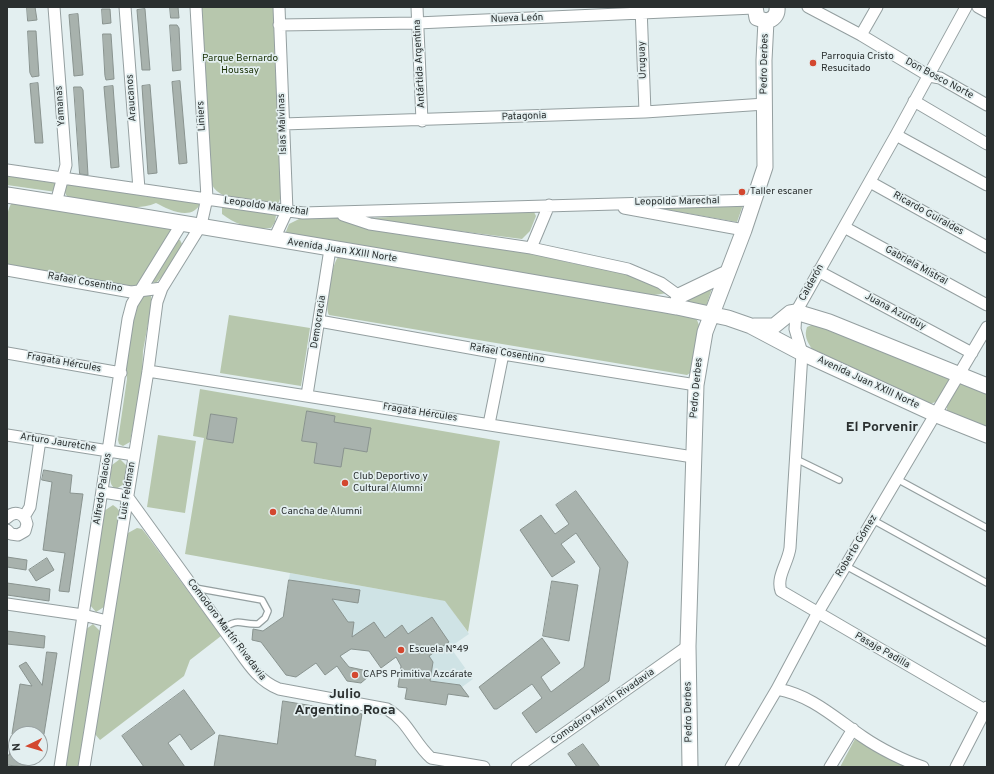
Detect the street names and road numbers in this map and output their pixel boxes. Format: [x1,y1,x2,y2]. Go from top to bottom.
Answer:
street label: Nueva León [490,12,544,26]
street label: Antártida Argentina [412,19,428,109]
street label: Pedro Derbes [758,33,772,95]
street label: Uruguay [636,41,650,79]
street label: Don Bosco Norte [903,56,975,102]
street label: Araucanos [124,74,140,122]
street label: Yamanas [54,85,68,127]
street label: Islas Malvinas [276,93,290,155]
street label: Liniers [195,101,209,131]
street label: Patagonia [501,110,547,124]
street label: Ricardo Guiraldes [891,190,965,238]
street label: Leopoldo Marechal [223,195,309,219]
street label: Leopoldo Marechal [634,195,720,209]
street label: Avenida Juan XXIII Norte [286,236,398,266]
street label: Gabriela Mistral [883,244,949,288]
street label: Calderón [797,262,827,304]
street label: Rafael Cosentino [47,271,123,295]
street label: Juana Azurduy [862,291,928,333]
street label: Democracia [309,295,329,349]
street label: Rafael Cosentino [469,342,545,366]
street label: Fragata Hércules [26,351,102,375]
street label: Avenida Juan XXIII Norte [815,354,921,412]
street label: Pedro Derbes [688,357,706,419]
street label: Fragata Hércules [382,401,458,425]
street label: Arturo Jauretche [19,431,97,455]
street label: Alfredo Palacios [91,452,115,526]
street label: Luis Feldman [117,461,139,521]
street label: Roberto Gómez [834,513,880,579]
street label: Comodoro Martín Rivadavia [184,577,268,683]
street label: Pasaje Padilla [852,630,912,672]
street label: Comodoro Martín Rivadavia [549,667,657,747]
street label: Pedro Derbes [682,681,696,743]

